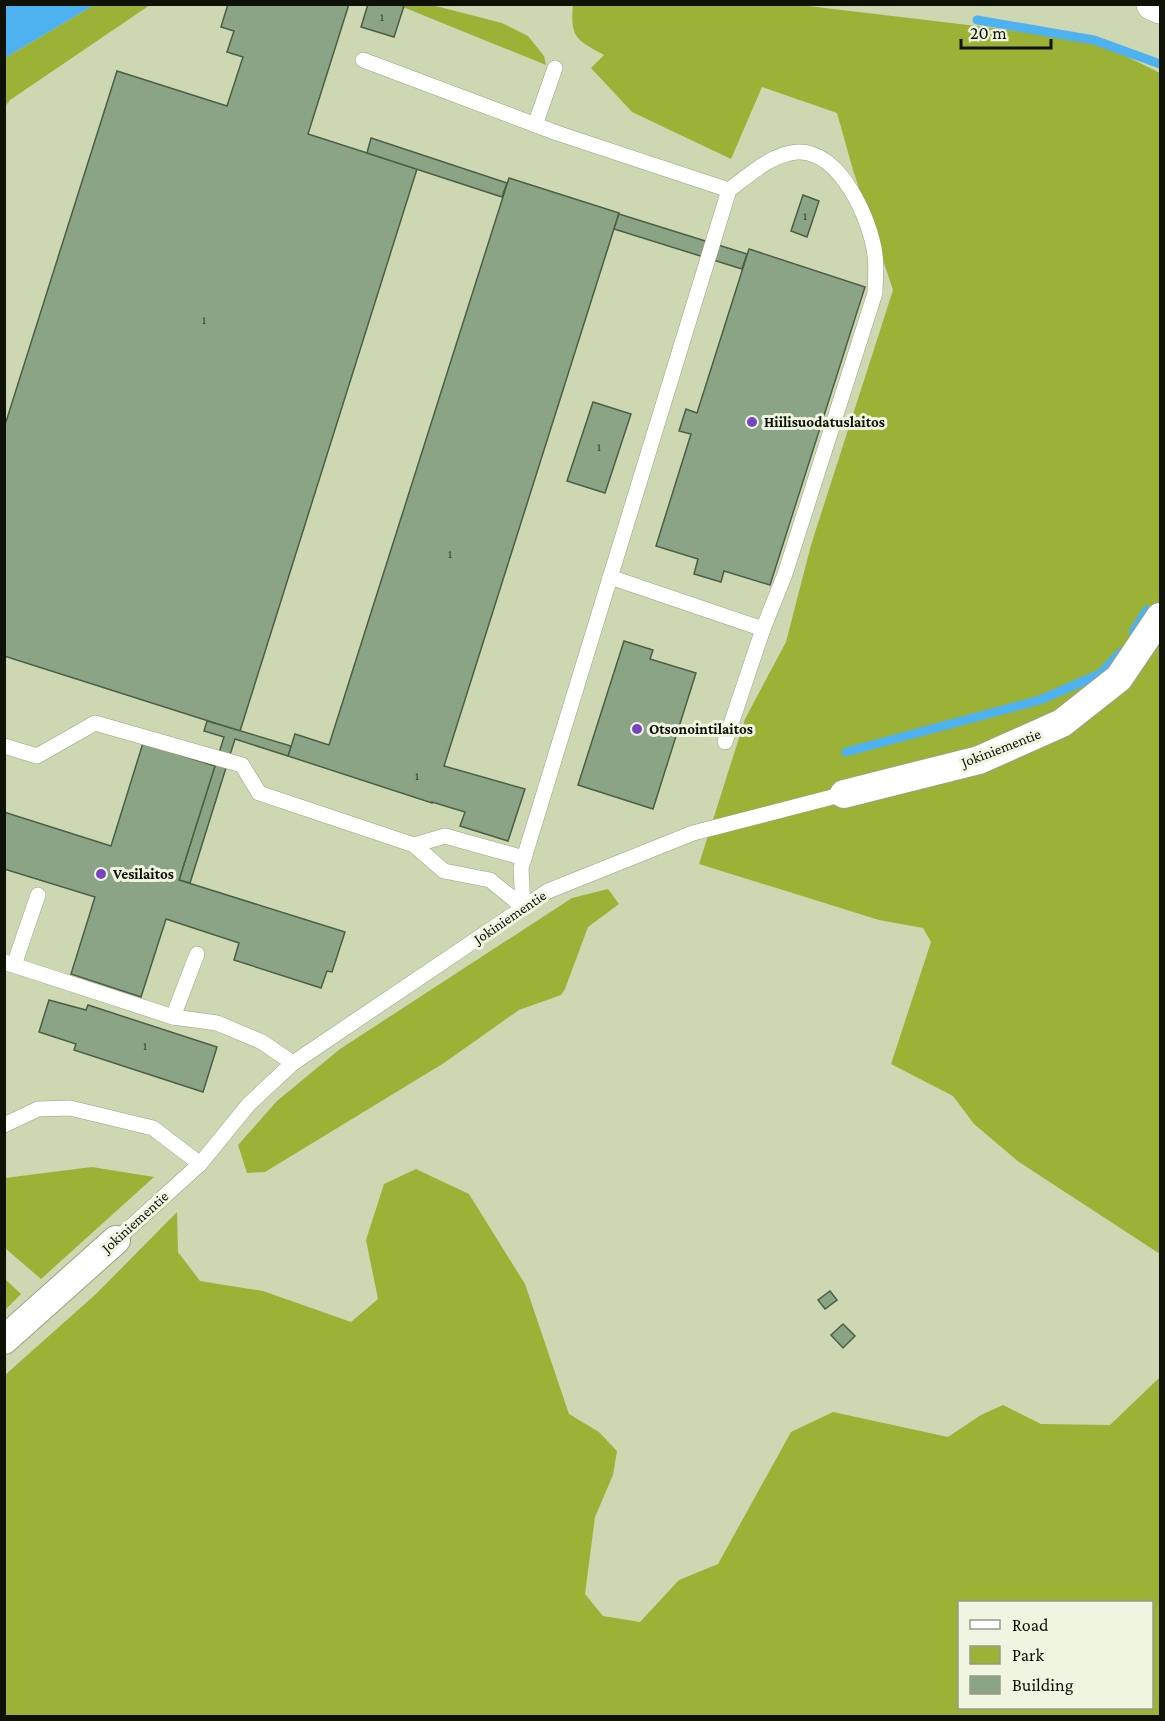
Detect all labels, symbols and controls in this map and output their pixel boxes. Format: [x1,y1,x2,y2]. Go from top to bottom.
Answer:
house number: 1 [380,10,384,24]
scale bar [961,12,1051,50]
text: 20 m [970,23,1007,43]
house number: 1 [803,209,807,223]
house number: 1 [202,313,206,327]
place label: Hiilisuodatuslaitos [764,414,885,430]
marker: Hiilisuodatuslaitos [745,415,759,429]
house number: 1 [597,440,601,454]
house number: 1 [448,547,452,561]
place label: Otsonointilaitos [649,721,753,737]
marker: Otsonointilaitos [630,722,644,736]
street label: Jokiniementie [957,725,1044,772]
house number: 1 [415,769,419,783]
place label: Vesilaitos [112,866,174,882]
marker: Vesilaitos [94,867,108,881]
street label: Jokiniementie [469,887,550,949]
house number: 1 [143,1039,147,1053]
street label: Jokiniementie [97,1188,172,1258]
legend [958,1601,1153,1709]
text: Road [1012,1615,1049,1635]
text: Park [1012,1645,1044,1665]
text: Building [1012,1675,1074,1695]

